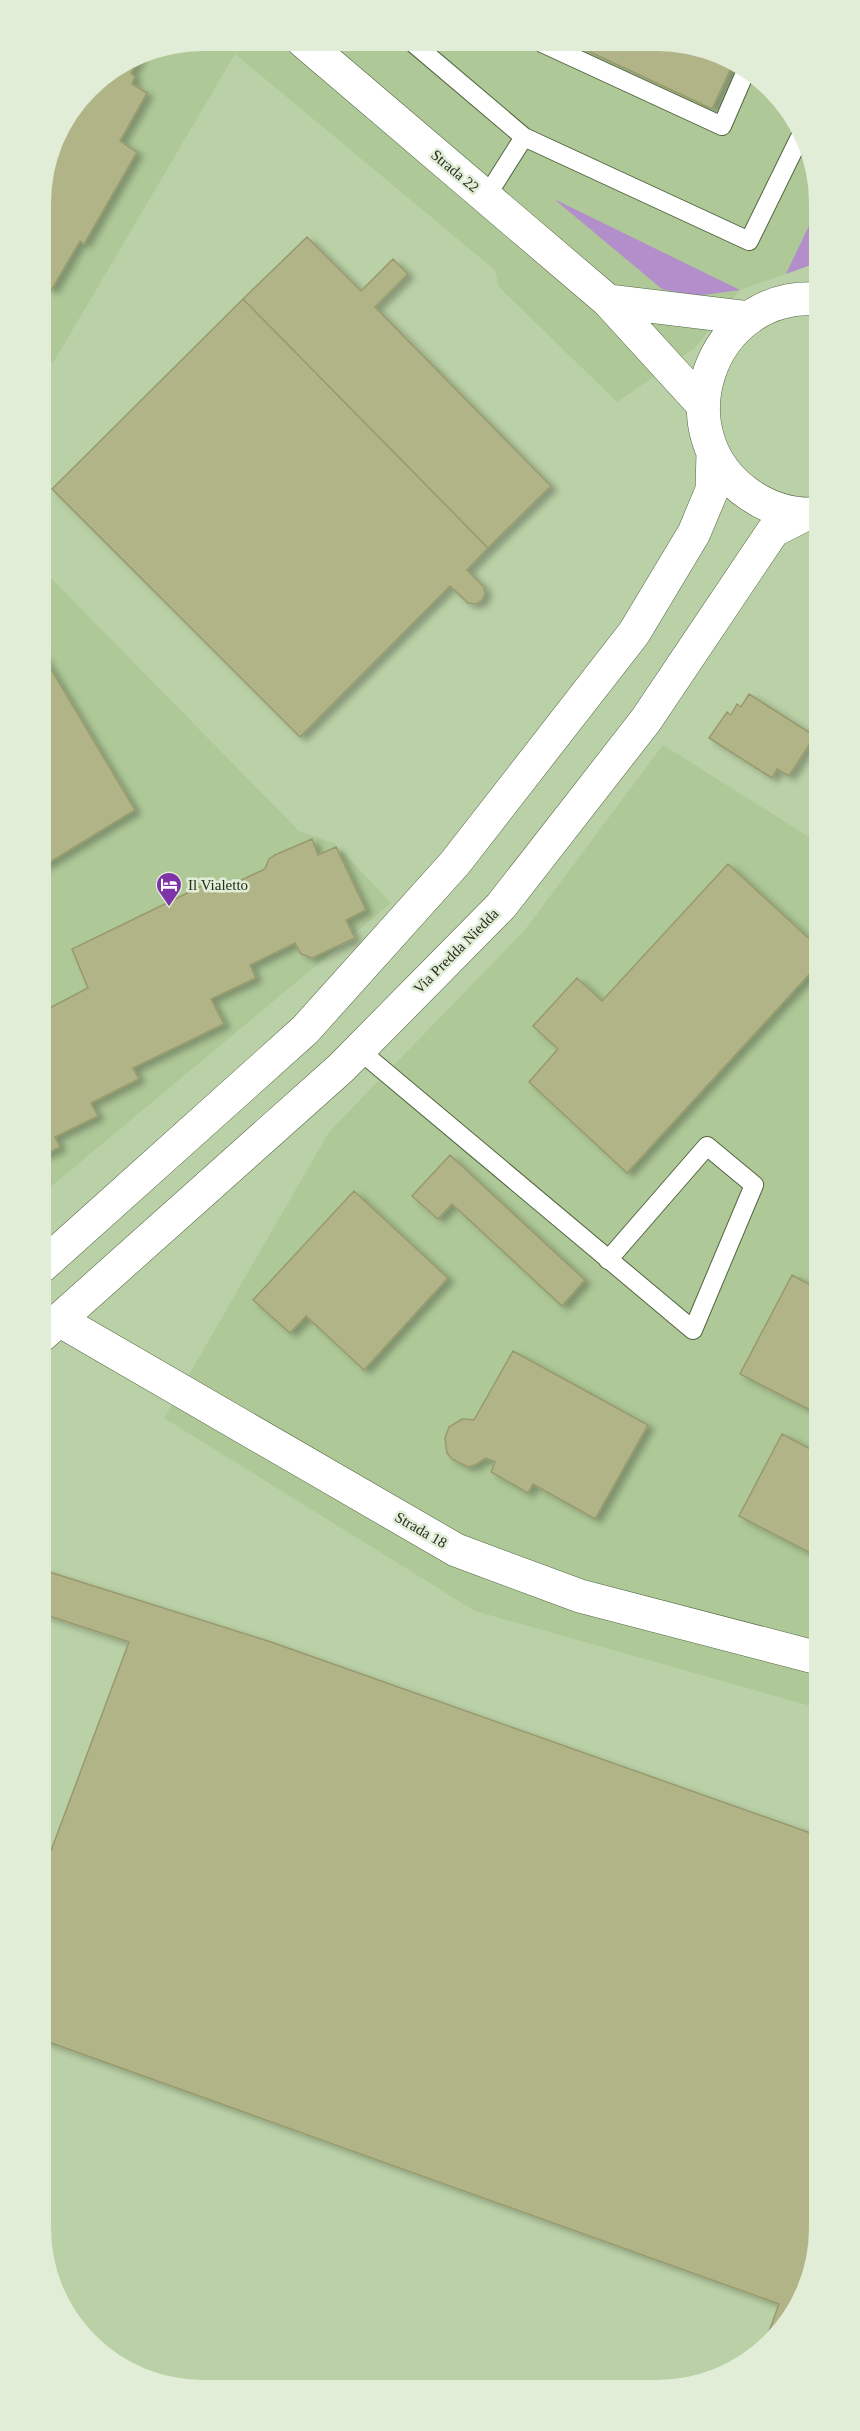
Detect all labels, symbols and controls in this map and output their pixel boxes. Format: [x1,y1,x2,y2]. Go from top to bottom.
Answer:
street label: Strada 22 [428,147,482,195]
hotel icon: Il Vialetto [154,870,184,908]
place label: Il Vialetto [188,877,248,893]
street label: Via Predda Niedda [410,905,502,997]
street label: Strada 18 [392,1509,450,1551]

